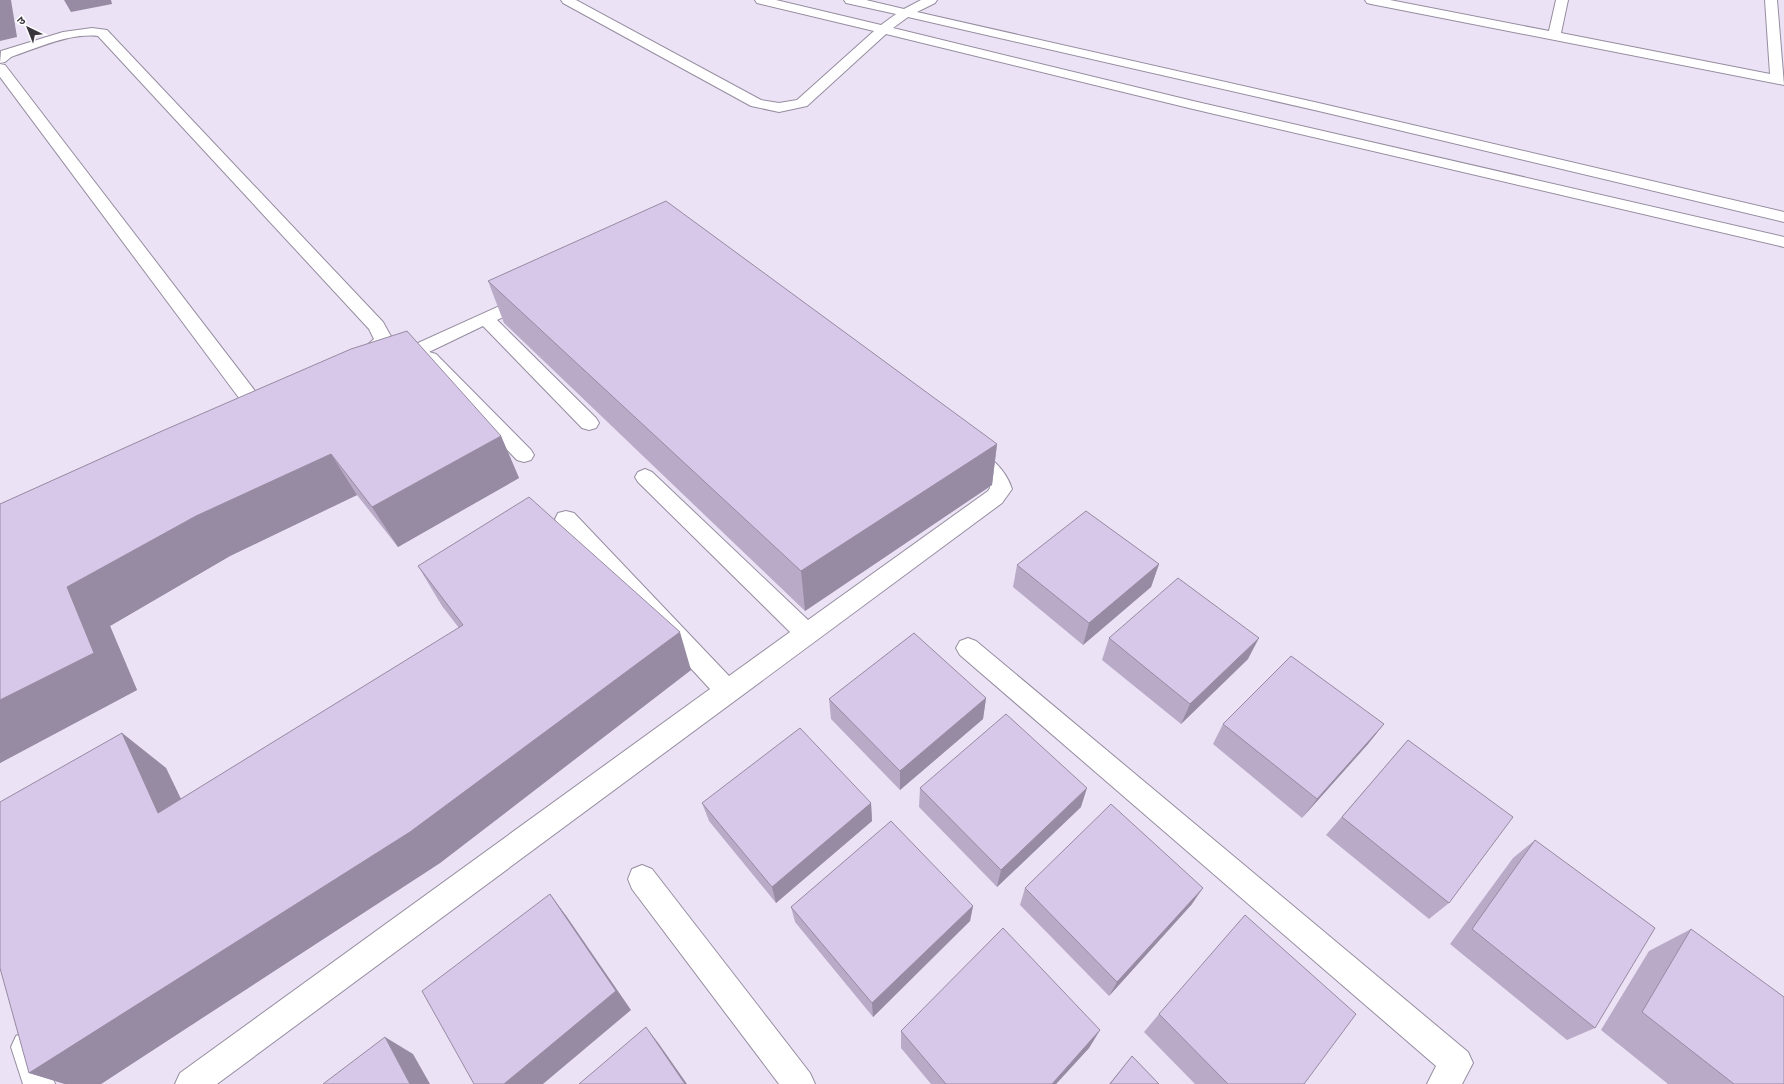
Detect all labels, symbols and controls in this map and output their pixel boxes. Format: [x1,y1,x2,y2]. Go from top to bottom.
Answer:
north arrow [8,8,48,48]
text: उ [15,14,29,28]

